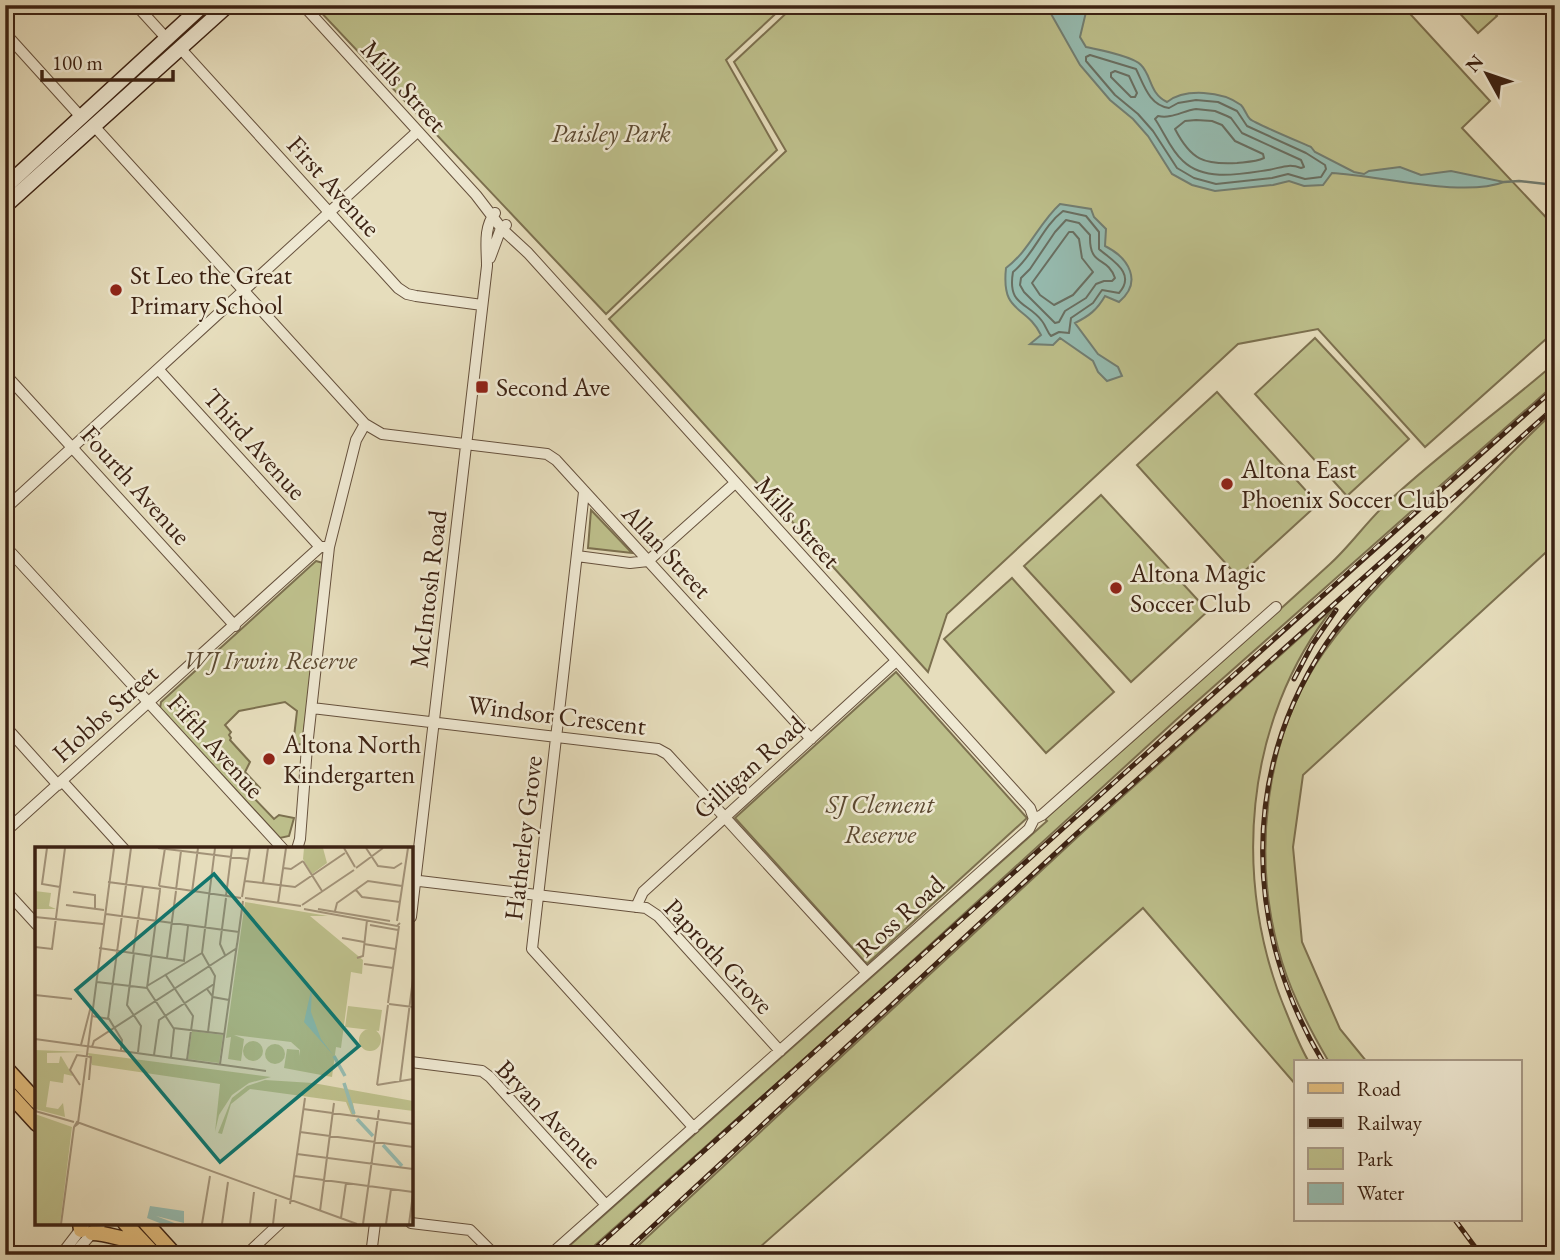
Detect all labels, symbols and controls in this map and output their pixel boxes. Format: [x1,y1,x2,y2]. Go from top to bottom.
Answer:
street label: Mills Street [354,33,454,139]
scale bar [42,38,173,82]
north arrow [1452,38,1522,108]
text: 100 m [52,49,103,76]
text: N [1460,49,1489,77]
park label: Paisley Park [551,116,671,150]
street label: First Avenue [280,128,388,244]
place label: St Leo the Great Primary School [130,258,292,322]
marker: St Leo the Great Primary School [108,282,124,298]
place label: Second Ave [496,370,610,404]
marker: Second Ave [474,379,490,395]
street label: Third Avenue [196,381,314,507]
street label: Fourth Avenue [73,418,199,552]
place label: Altona East Phoenix Soccer Club [1240,452,1449,516]
street label: Mills Street [748,469,848,575]
marker: Altona East Phoenix Soccer Club [1219,476,1235,492]
street label: Allan Street [614,496,719,605]
street label: McIntosh Road [401,507,455,670]
place label: Altona Magic Soccer Club [1129,556,1266,620]
marker: Altona Magic Soccer Club [1108,580,1124,596]
park label: WJ Irwin Reserve [183,643,358,677]
street label: Hobbs Street [45,656,165,770]
street label: Fifth Avenue [160,687,272,805]
street label: Windsor Crescent [466,687,648,743]
street label: Gilligan Road [686,707,813,826]
place label: Altona North Kindergarten [282,727,421,791]
marker: Altona North Kindergarten [261,751,277,767]
street label: Hatherley Grove [496,754,550,922]
park label: SJ Clement Reserve [825,787,936,851]
inset map [35,847,413,1225]
street label: Ross Road [849,867,952,965]
street label: Paproth Grove [657,891,781,1021]
street label: Bryan Avenue [489,1052,609,1176]
legend [1294,1060,1522,1222]
text: Road [1357,1075,1401,1102]
text: Railway [1357,1109,1423,1136]
text: Park [1357,1145,1394,1172]
text: Water [1357,1179,1404,1206]

